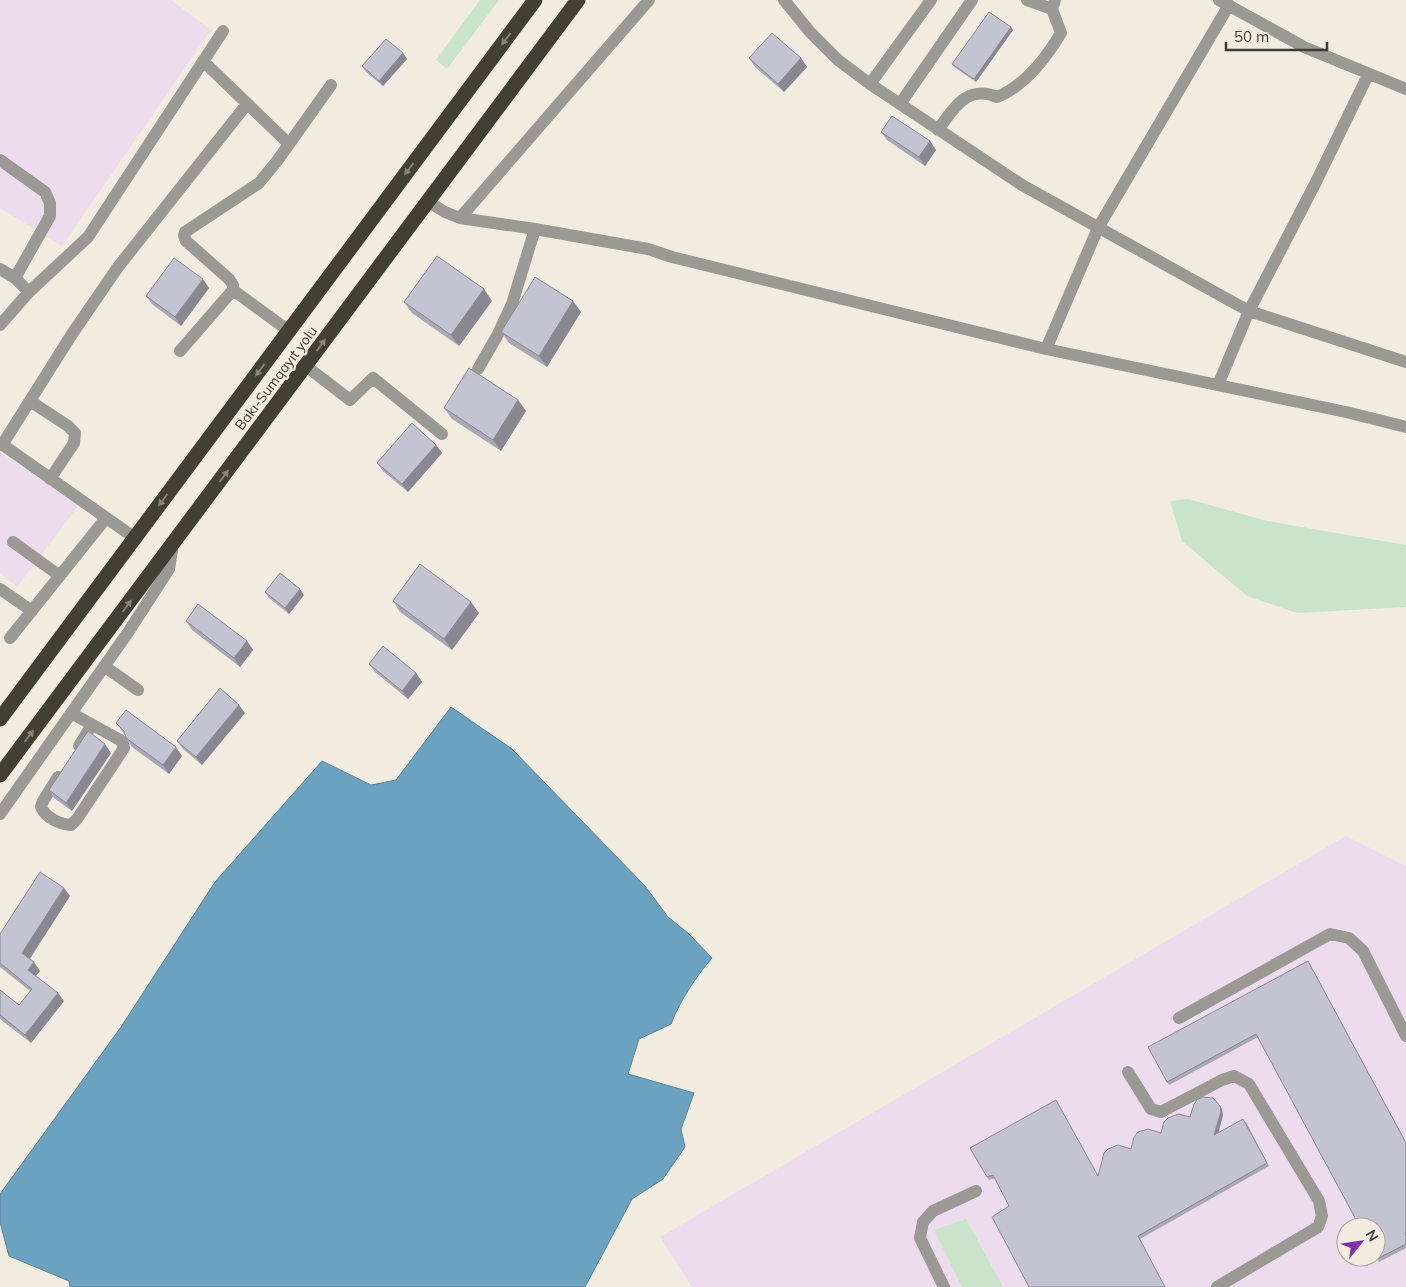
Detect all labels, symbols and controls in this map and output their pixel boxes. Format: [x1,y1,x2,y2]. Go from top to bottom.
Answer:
scale bar [1226,20,1327,52]
text: 50 m [1234,27,1269,46]
one-way arrow [501,32,512,45]
one-way arrow [404,162,415,175]
street label: Bakı-Sumqayıt yolu [231,322,321,434]
one-way arrow [316,338,326,352]
one-way arrow [255,363,265,377]
one-way arrow [219,469,229,483]
one-way arrow [158,493,168,507]
one-way arrow [121,600,132,613]
one-way arrow [24,729,34,743]
north arrow [1336,1217,1386,1267]
text: N [1362,1226,1383,1245]

